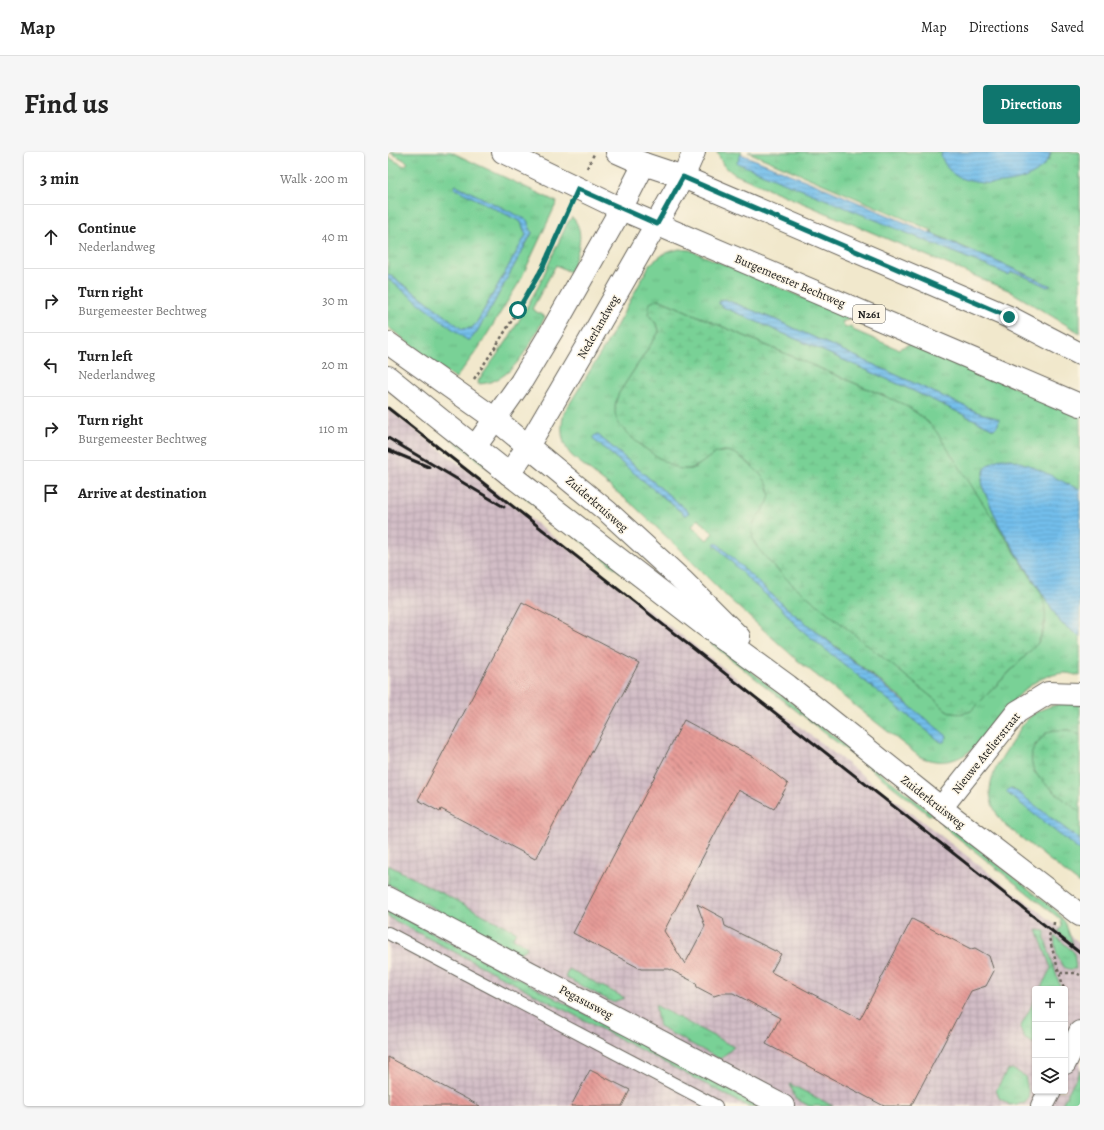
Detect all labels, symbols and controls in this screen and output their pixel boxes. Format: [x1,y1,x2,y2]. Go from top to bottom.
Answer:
text: Map [20,15,55,41]
text: Map [921,18,947,37]
text: Directions [969,18,1029,37]
text: Saved [1051,18,1084,37]
text: Find us [24,85,109,123]
button: Directions [983,85,1080,124]
text: 3 min [40,167,79,190]
text: Walk · 200 m [280,170,348,187]
text: Continue [78,218,136,238]
icon: ahead [40,226,62,248]
text: 40 m [322,228,348,245]
text: Nederlandweg [78,238,155,255]
street label: Burgemeester Bechtweg [732,250,848,312]
text: Turn right [78,282,143,302]
icon: right [40,290,62,312]
text: 30 m [322,292,348,309]
street label: Nederlandweg [573,292,623,362]
route start [509,301,527,319]
text: Burgemeester Bechtweg [78,302,207,319]
road number: N261 [853,305,885,323]
route end [1000,308,1018,326]
text: Turn left [78,346,133,366]
icon: left [40,354,62,376]
text: 20 m [322,356,348,373]
text: Nederlandweg [78,366,155,383]
text: Turn right [78,410,143,430]
icon: right [40,418,62,440]
text: 110 m [319,420,348,437]
text: Burgemeester Bechtweg [78,430,207,447]
street label: Zuiderkruisweg [562,472,632,536]
icon: arrive [40,482,62,504]
text: Arrive at destination [78,483,207,503]
street label: Nieuwe Atelierstraat [948,709,1024,797]
street label: Zuiderkruisweg [897,772,969,832]
street label: Pegasusweg [556,981,616,1023]
map controls [1032,986,1068,1094]
button: + [1032,986,1068,1022]
button: − [1032,1022,1068,1058]
button: layers [1032,1058,1068,1094]

